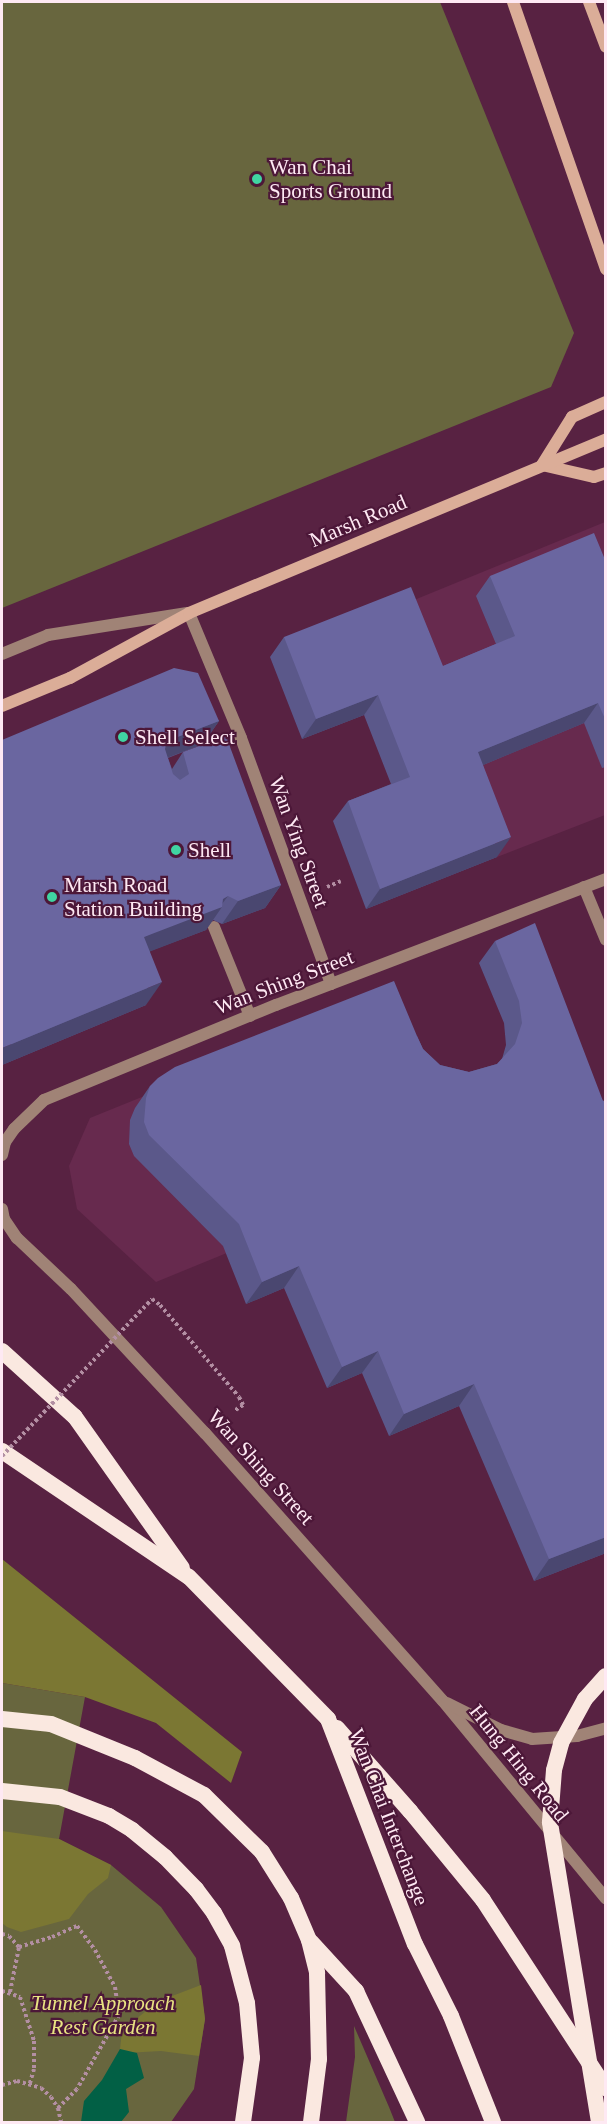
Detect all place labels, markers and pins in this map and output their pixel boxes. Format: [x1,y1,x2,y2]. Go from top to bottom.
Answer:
place label: Wan Chai Sports Ground [269,154,411,204]
marker: Wan Chai Sports Ground [250,172,264,186]
place label: Shell Select [135,724,249,750]
marker: Shell Select [116,730,130,744]
place label: Shell [188,837,237,863]
marker: Shell [169,843,183,857]
place label: Marsh Road Station Building [64,872,220,922]
marker: Marsh Road Station Building [45,890,59,904]

